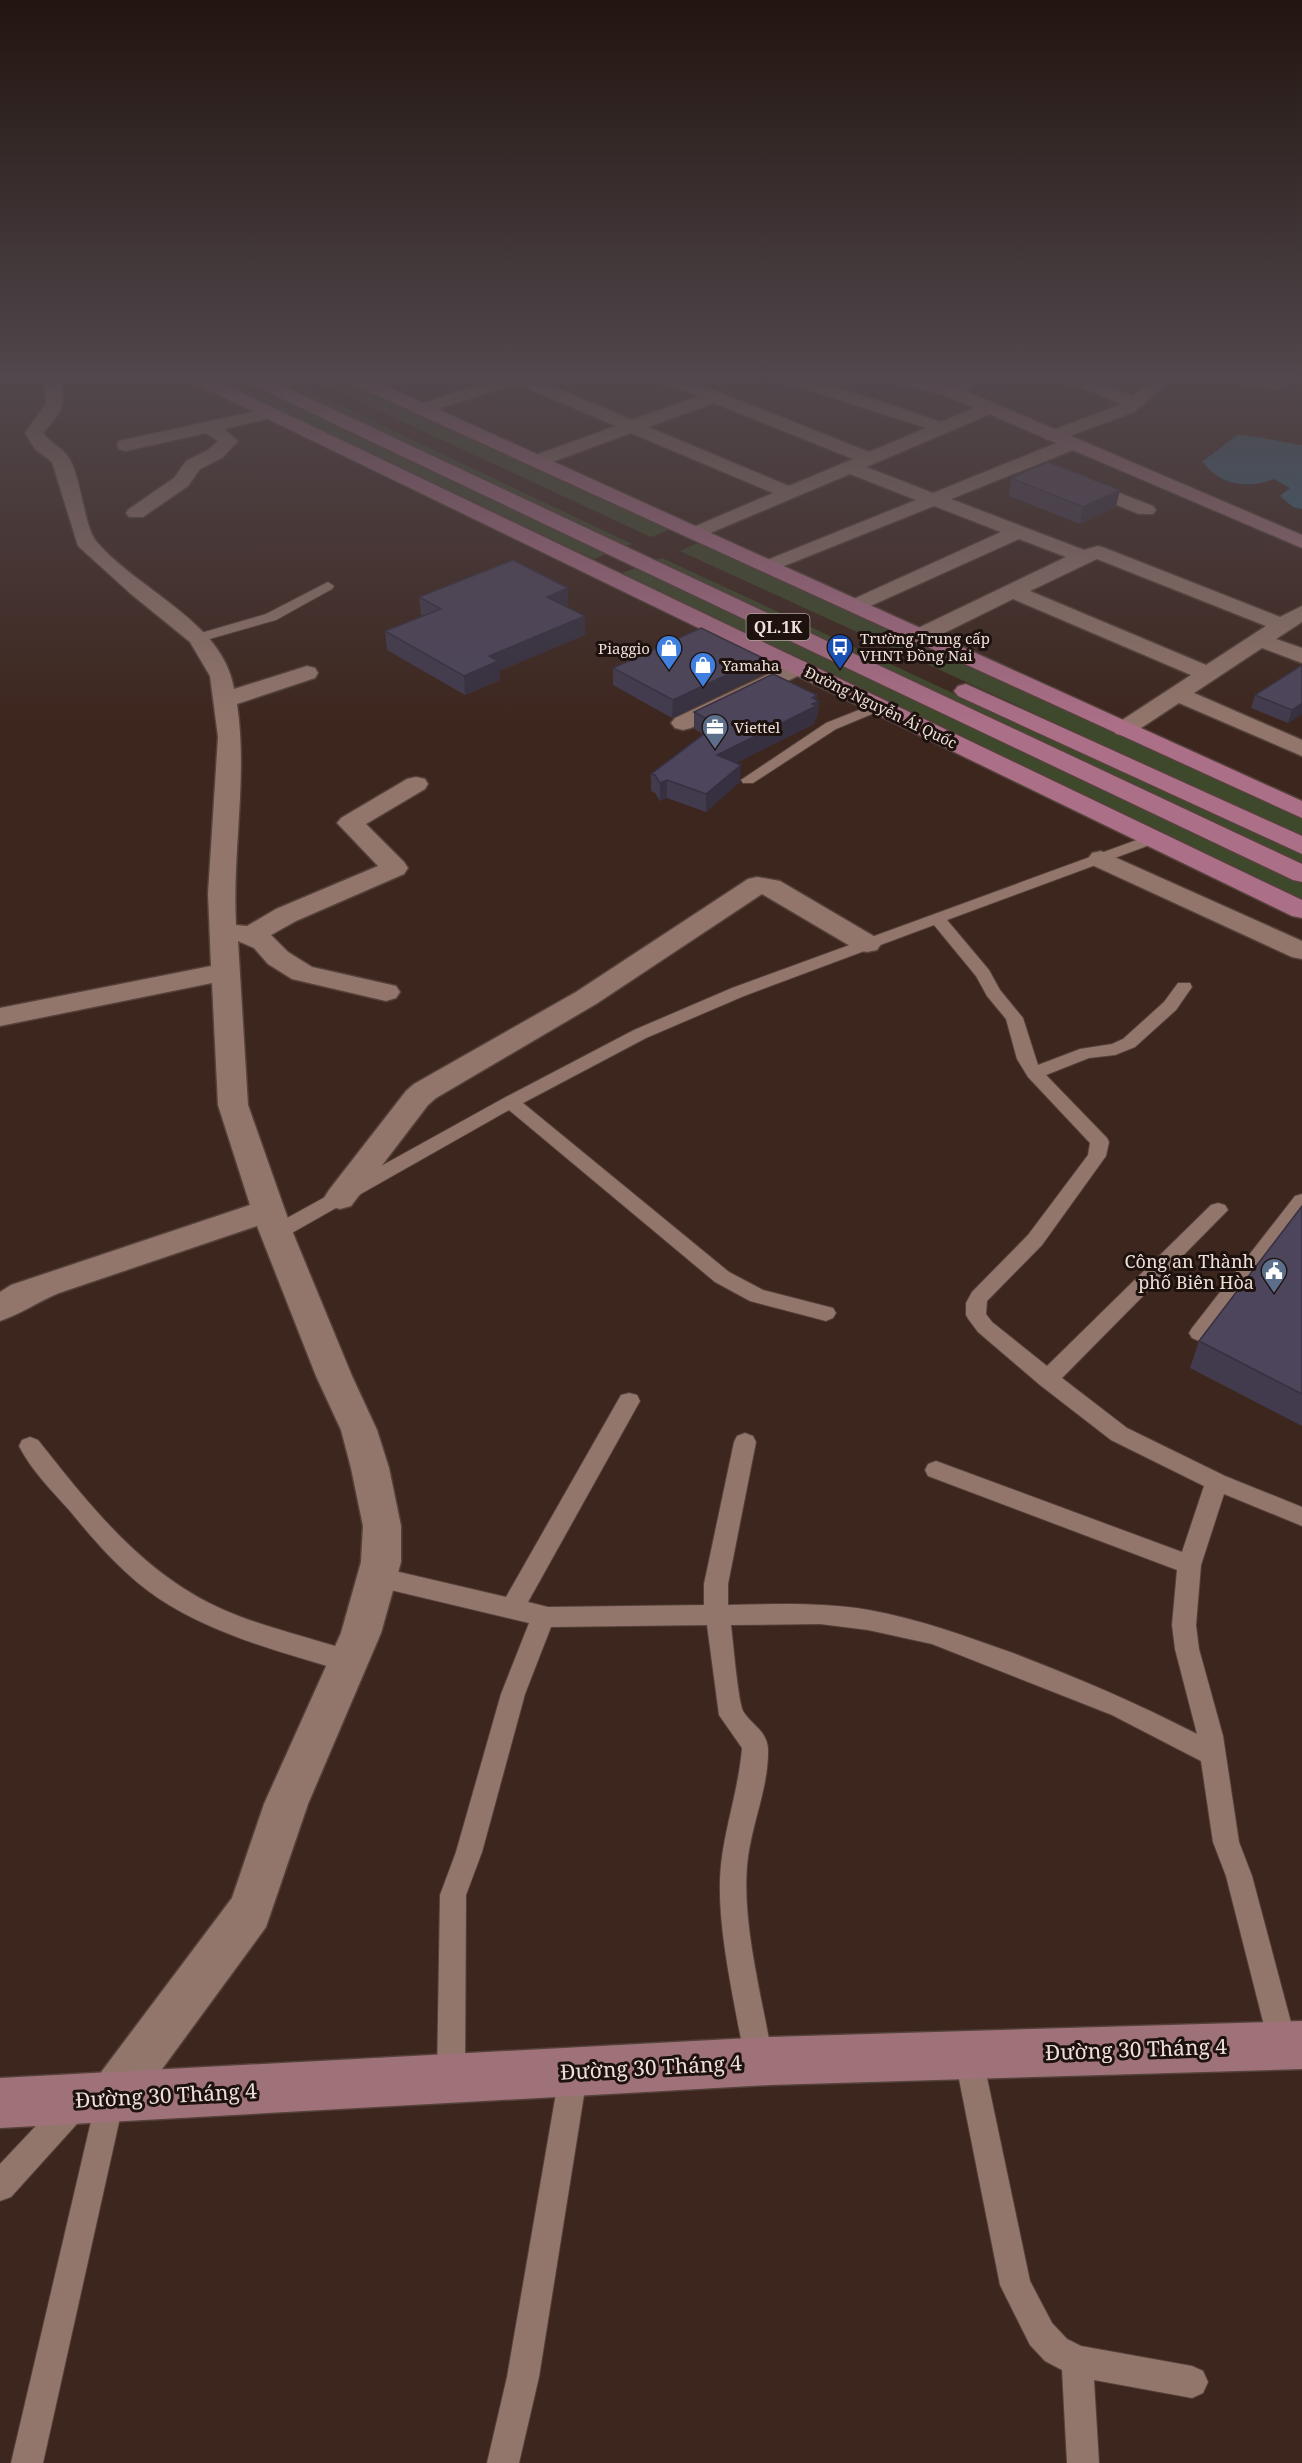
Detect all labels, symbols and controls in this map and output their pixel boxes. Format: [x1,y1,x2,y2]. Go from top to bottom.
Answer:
road number: QL.1K [746,614,810,640]
place label: Trường Trung cấp VHNT Đồng Nai [860,628,990,665]
bus stop icon: Trường Trung cấp VHNT Đồng Nai [825,632,855,670]
shop icon: Piaggio [654,633,684,671]
place label: Piaggio [598,638,650,658]
shop icon: Yamaha [688,650,718,688]
place label: Yamaha [721,655,780,675]
street label: Đường Nguyễn Ái Quốc [801,661,961,753]
office icon: Viettel [700,712,730,750]
place label: Viettel [734,717,781,737]
place label: Công an Thành phố Biên Hòa [1125,1249,1254,1294]
public building icon: Công an Thành phố Biên Hòa [1259,1256,1289,1294]
street label: Đường 30 Tháng 4 [1045,2032,1228,2066]
street label: Đường 30 Tháng 4 [559,2048,743,2086]
street label: Đường 30 Tháng 4 [74,2076,258,2114]

